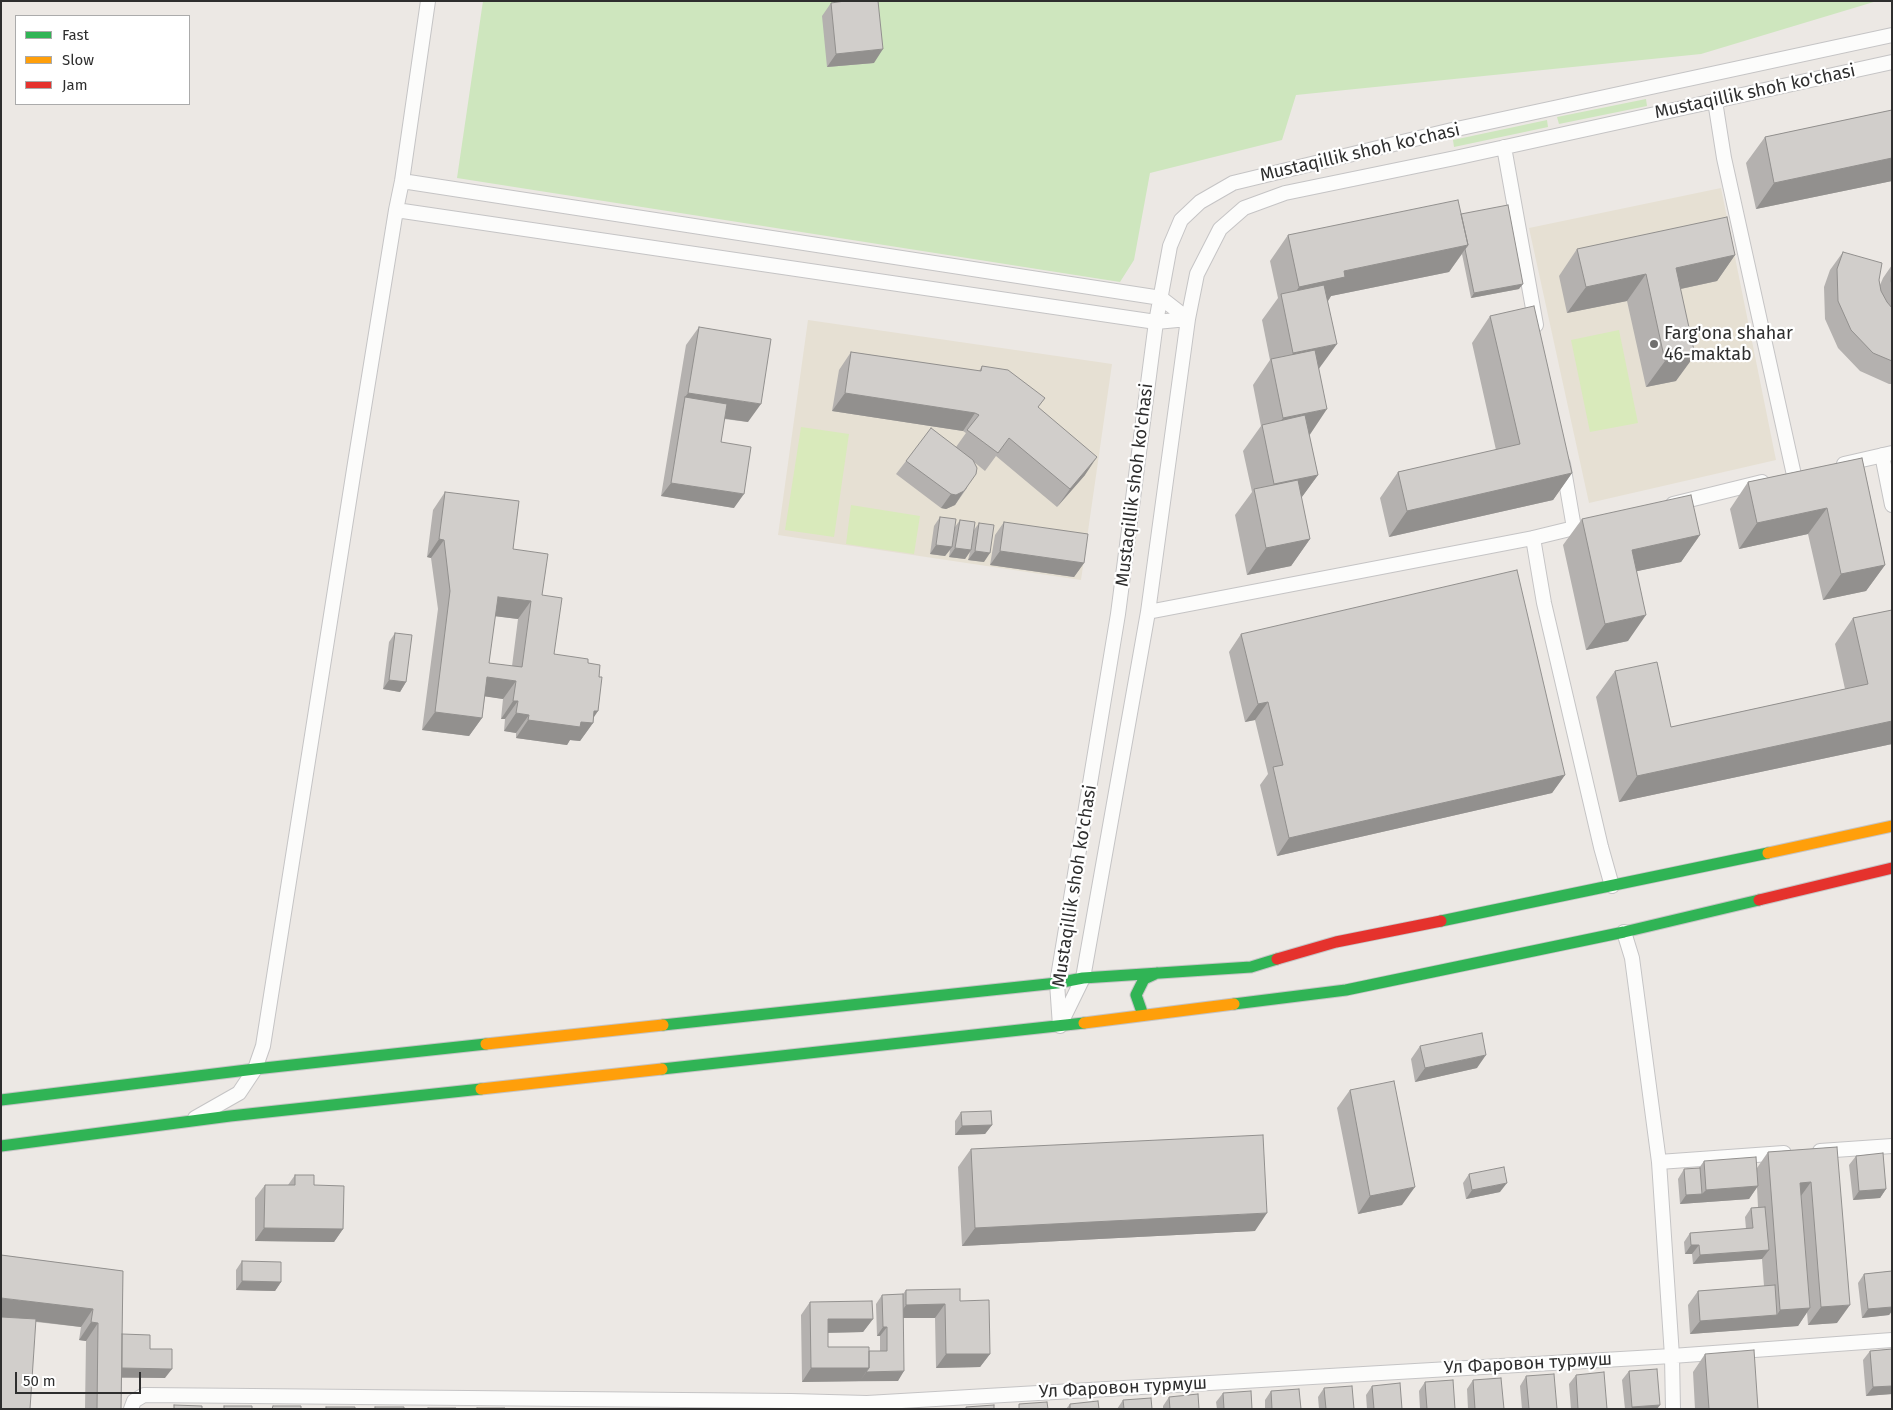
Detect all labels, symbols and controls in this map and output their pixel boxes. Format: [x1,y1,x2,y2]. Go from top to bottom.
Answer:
legend [15,15,190,105]
text: Fast [62,26,89,44]
text: Slow [62,51,94,69]
street label: Mustaqillik shoh ko'chasi [1653,60,1857,124]
text: Jam [62,76,88,94]
street label: Mustaqillik shoh ko'chasi [1258,119,1462,187]
place label: Farg'ona shahar 46-maktab [1664,323,1793,366]
marker: Farg'ona shahar 46-maktab [1648,338,1660,350]
street label: Mustaqillik shoh ko'chasi [1112,382,1158,588]
street label: Mustaqillik shoh ko'chasi [1048,783,1102,989]
street label: Ул Фаровон турмуш [1443,1349,1613,1379]
scale bar [18,1362,144,1394]
text: 50 m [23,1372,56,1390]
street label: Ул Фаровон турмуш [1038,1373,1208,1403]

